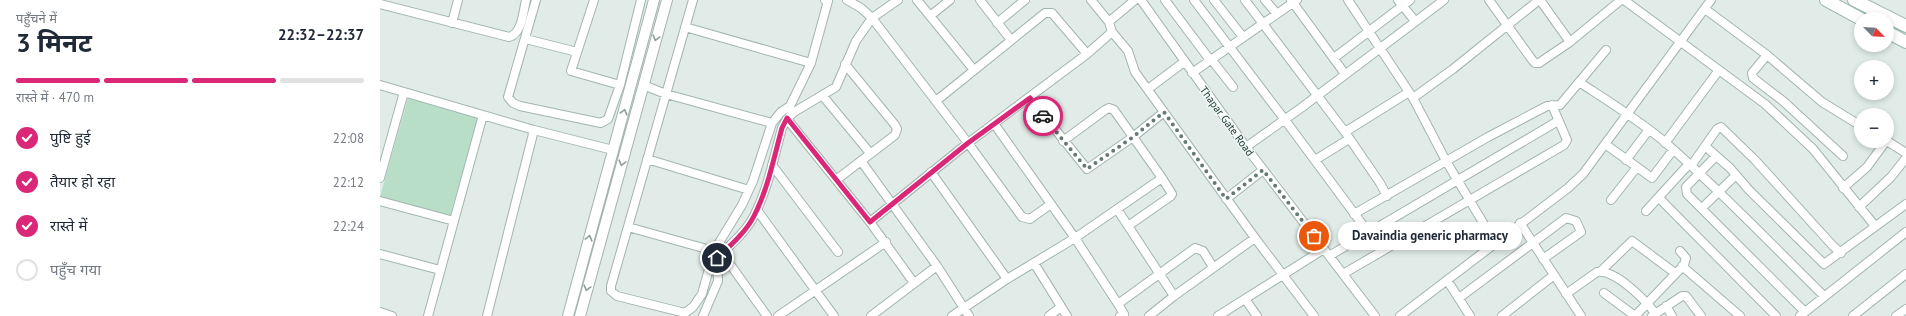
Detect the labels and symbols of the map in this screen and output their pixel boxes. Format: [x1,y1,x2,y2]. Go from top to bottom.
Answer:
north arrow [1854,12,1894,52]
one-way arrow [653,34,661,41]
street label: Thapar Gate Road [1197,83,1257,159]
courier [1023,96,1063,136]
one-way arrow [619,109,628,116]
one-way arrow [618,159,627,166]
pin [1297,219,1331,253]
callout: Davaindia generic pharmacy [1338,222,1522,250]
one-way arrow [585,235,593,241]
pin [700,241,734,275]
one-way arrow [584,285,592,292]

